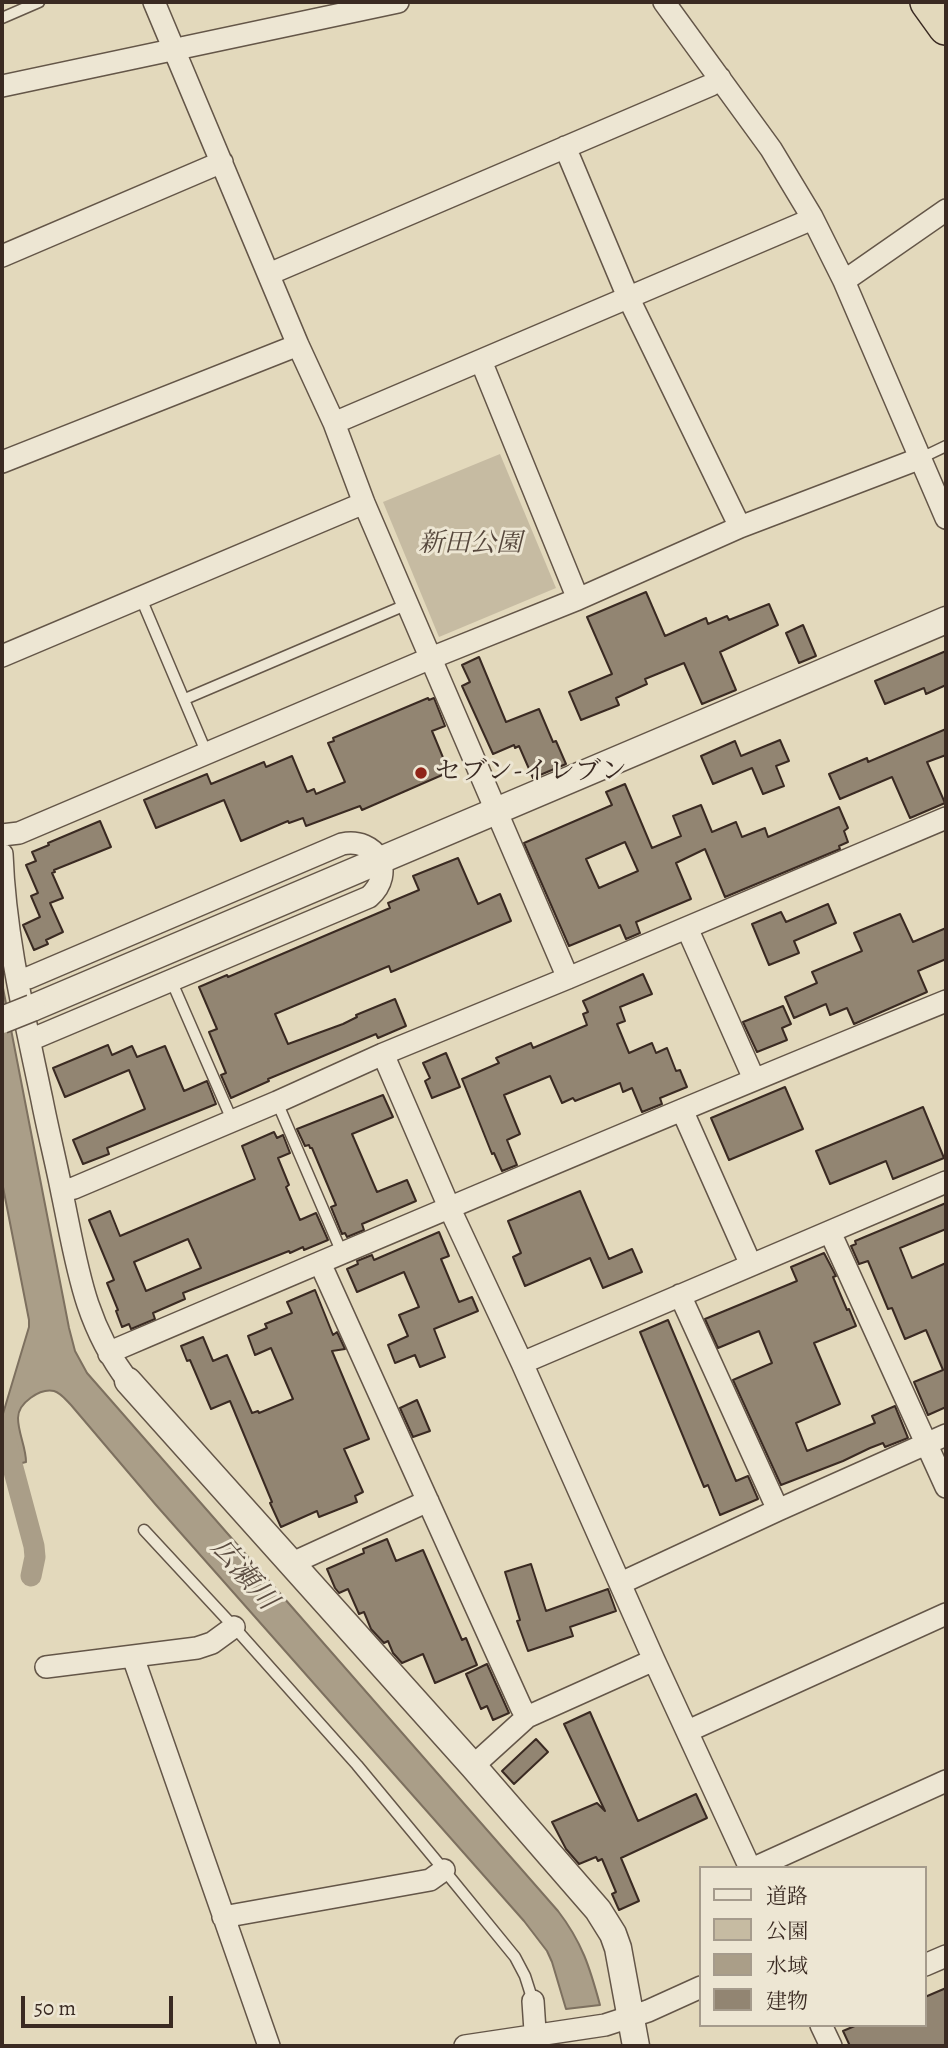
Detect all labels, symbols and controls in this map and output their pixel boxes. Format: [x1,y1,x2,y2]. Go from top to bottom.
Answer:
park label: 新田公園 [418,529,522,561]
place label: セブン-イレブン [435,757,627,789]
marker: セブン-イレブン [413,765,429,781]
water label: 広瀬川 [203,1532,283,1618]
legend [699,1866,927,2027]
text: 道路 [766,1882,808,1910]
text: 公園 [766,1917,808,1945]
text: 水域 [766,1952,808,1980]
scale bar [24,1982,177,2026]
text: 建物 [766,1987,808,2015]
text: 50 m [34,1994,76,2022]

